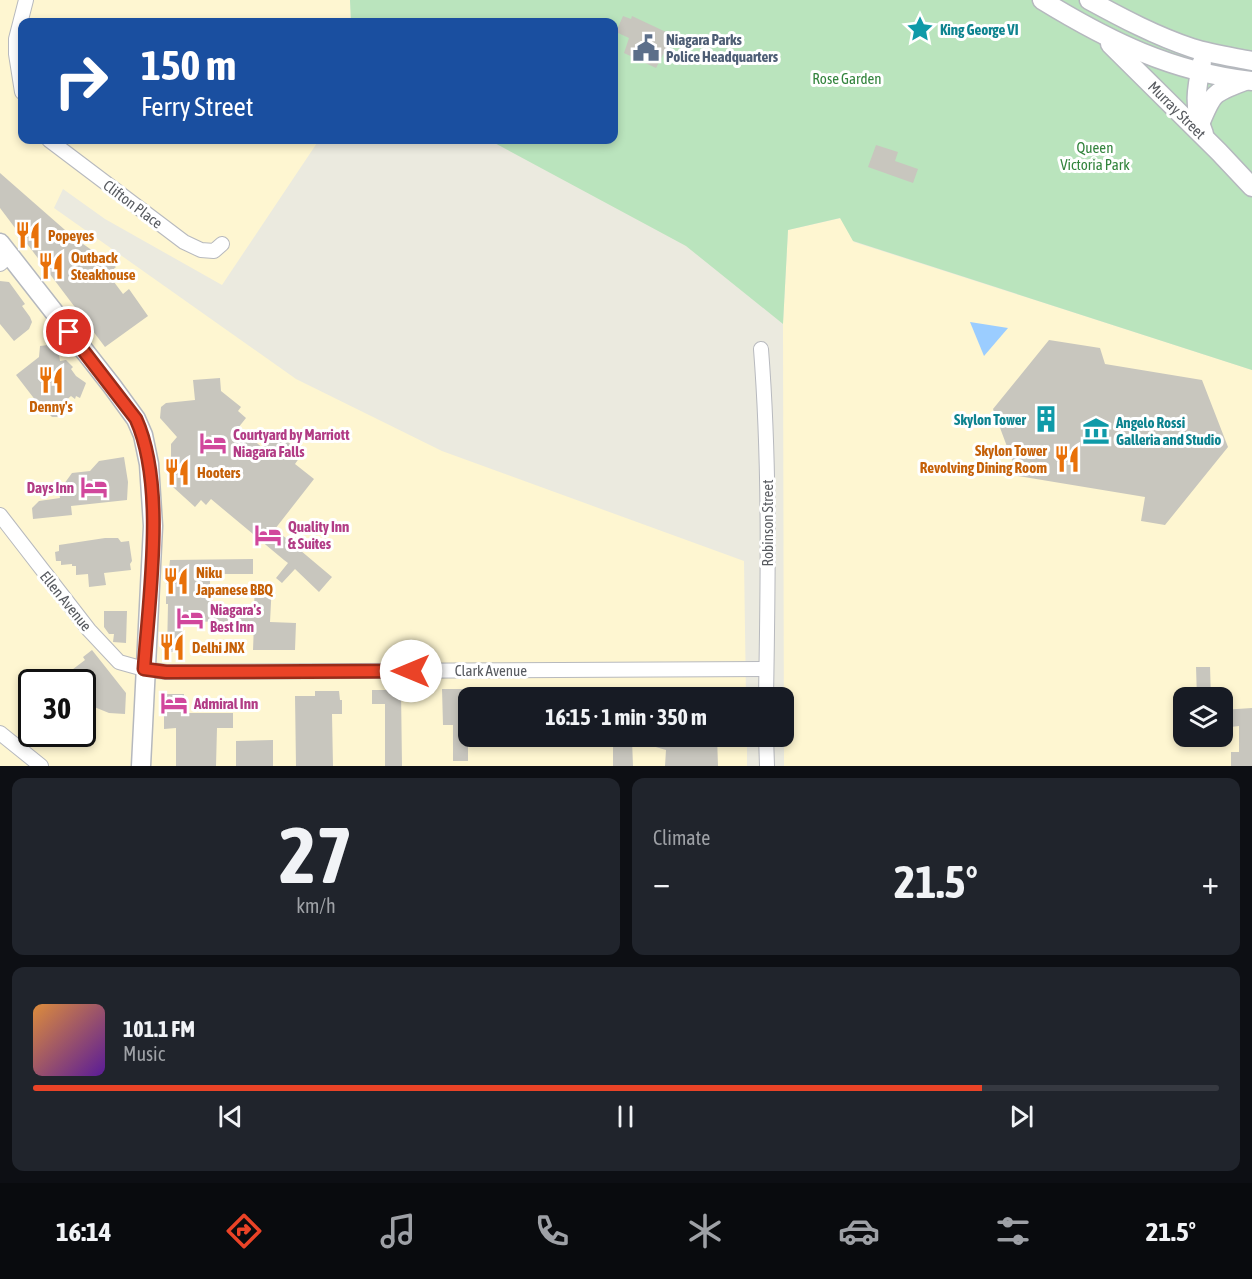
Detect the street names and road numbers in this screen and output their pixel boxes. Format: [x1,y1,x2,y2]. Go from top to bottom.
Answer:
street label: Murray Street [1145,78,1209,142]
street label: Clifton Place [100,176,166,232]
street label: Robinson Street [759,480,776,566]
street label: Ellen Avenue [37,568,95,634]
street label: Clark Avenue [455,662,527,679]

